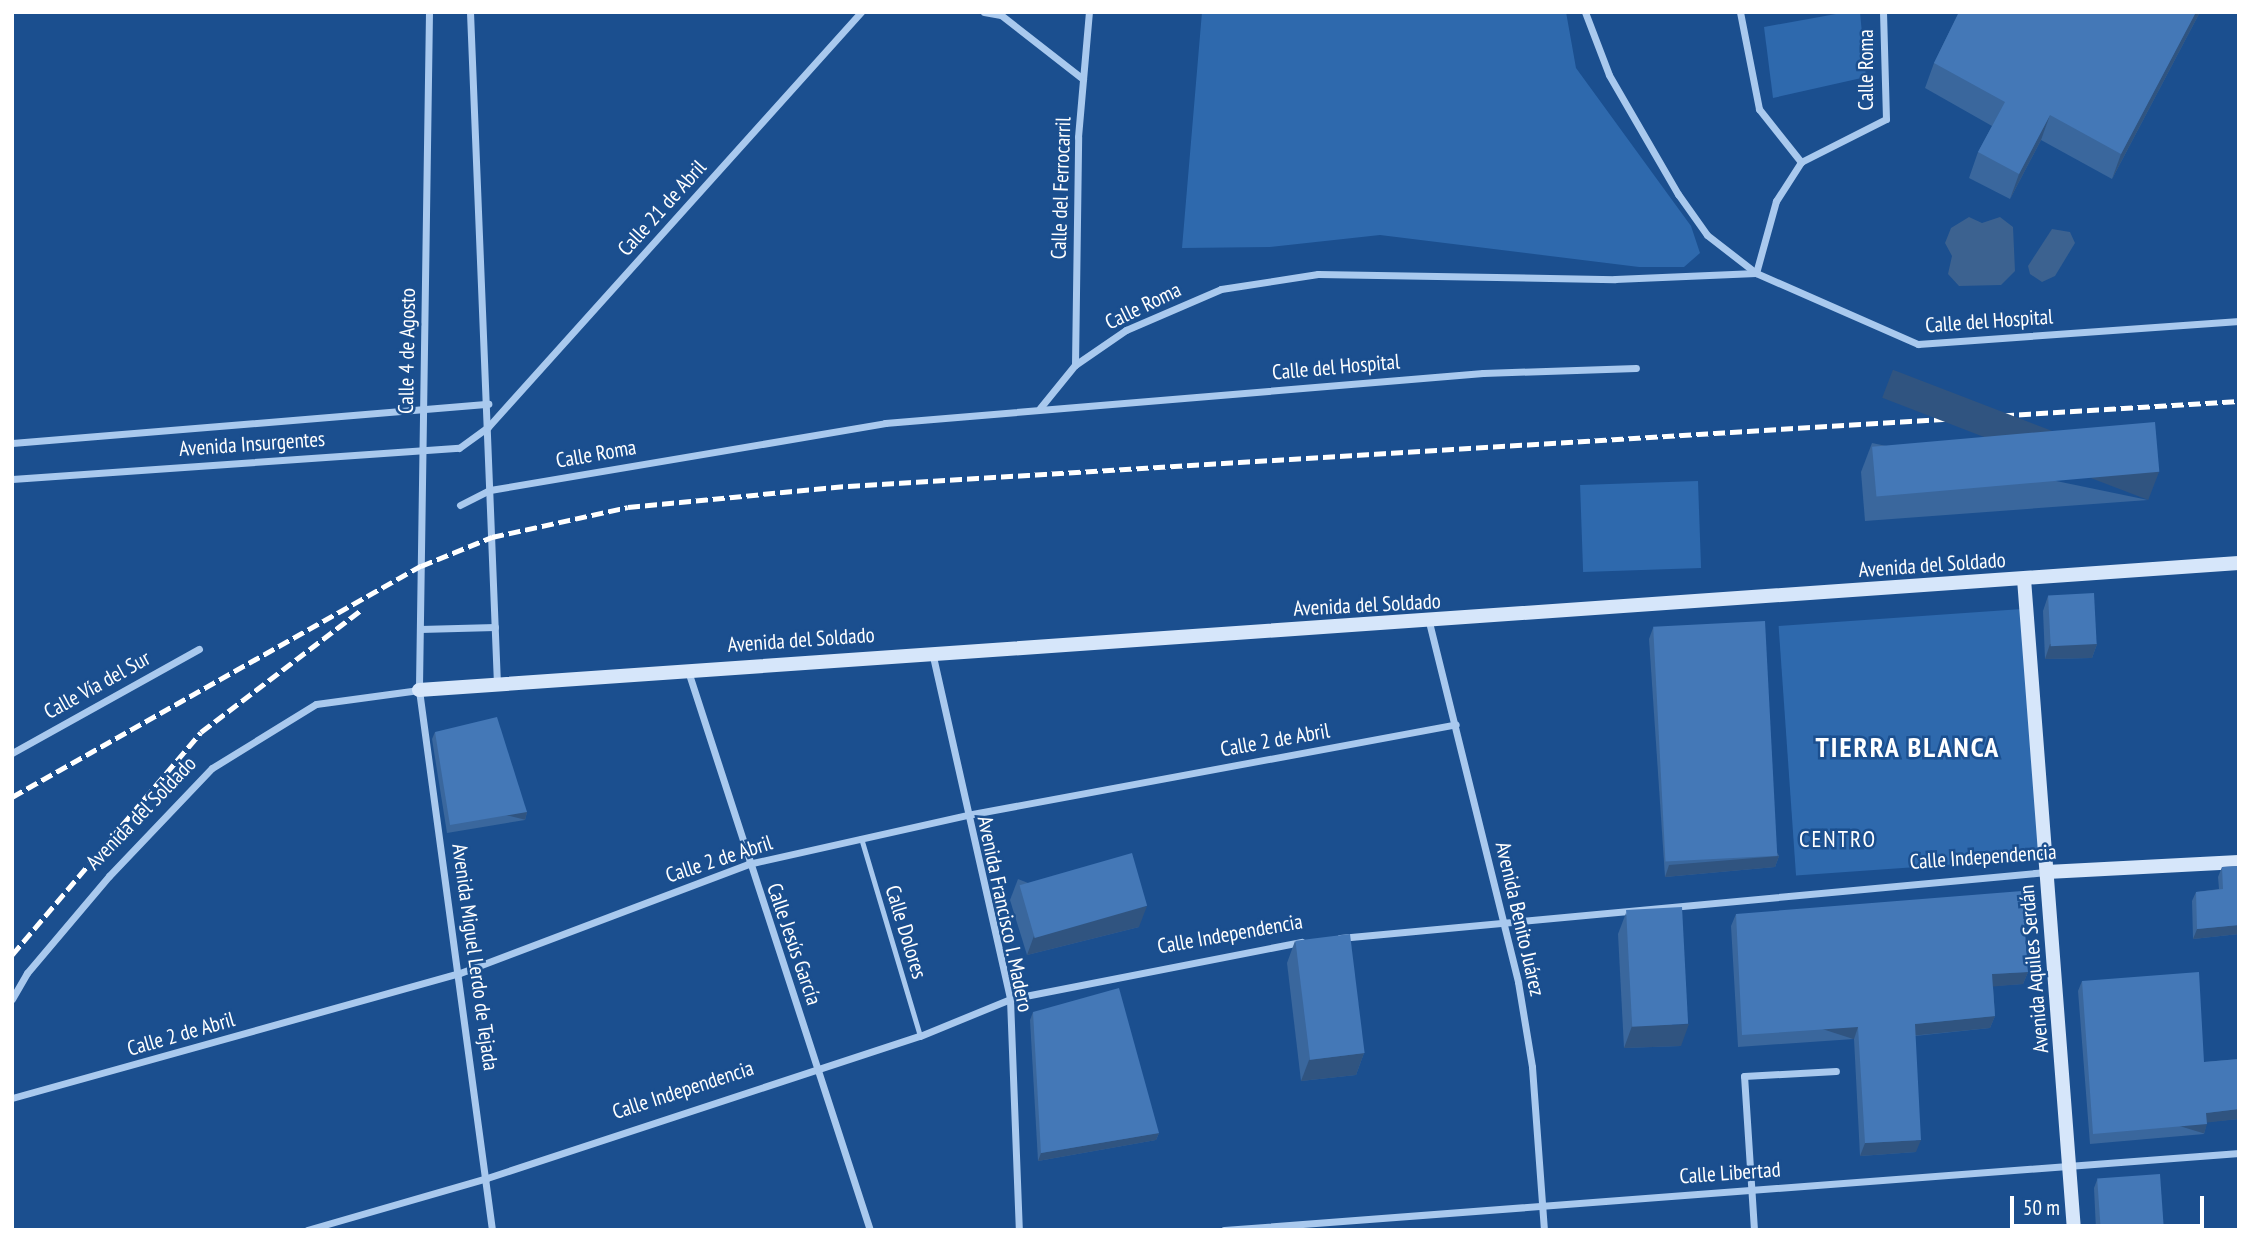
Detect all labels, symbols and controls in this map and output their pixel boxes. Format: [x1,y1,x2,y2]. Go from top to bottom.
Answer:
street label: Calle Roma [1853,29,1879,111]
street label: Calle del Ferrocarril [1046,116,1076,260]
street label: Calle 21 de Abril [612,155,712,261]
street label: Calle Roma [1101,277,1185,335]
street label: Calle 4 de Agosto [393,288,421,414]
street label: Calle del Hospital [1924,304,2054,338]
street label: Calle del Hospital [1271,349,1401,385]
street label: Avenida Insurgentes [178,426,326,462]
street label: Calle Roma [554,435,638,473]
street label: Avenida del Soldado [1858,547,2006,583]
street label: Avenida del Soldado [1293,589,1441,621]
street label: Avenida del Soldado [727,622,875,658]
street label: Calle Vía del Sur [39,645,155,725]
street label: Calle 2 de Abril [1218,718,1332,762]
district label: TIERRA BLANCA [1817,730,1999,764]
street label: Avenida del Soldado [81,751,201,875]
street label: Avenida Francisco I. Madero [972,813,1038,1015]
district label: CENTRO [1800,825,1876,853]
street label: Calle 2 de Abril [662,830,776,888]
street label: Avenida Benito Juárez [1490,839,1550,999]
street label: Calle Independencia [1909,839,2057,875]
street label: Avenida Miguel Lerdo de Tejada [447,842,503,1072]
street label: Calle Jesús García [761,880,827,1008]
street label: Calle Dolores [880,882,932,982]
street label: Avenida Aquiles Serdán [2014,883,2054,1055]
street label: Calle Independencia [1155,909,1305,959]
street label: Calle 2 de Abril [124,1007,238,1061]
street label: Calle Independencia [609,1055,757,1125]
street label: Calle Libertad [1679,1157,1781,1189]
scale bar [2013,1182,2207,1226]
text: 50 m [2023,1194,2060,1221]

